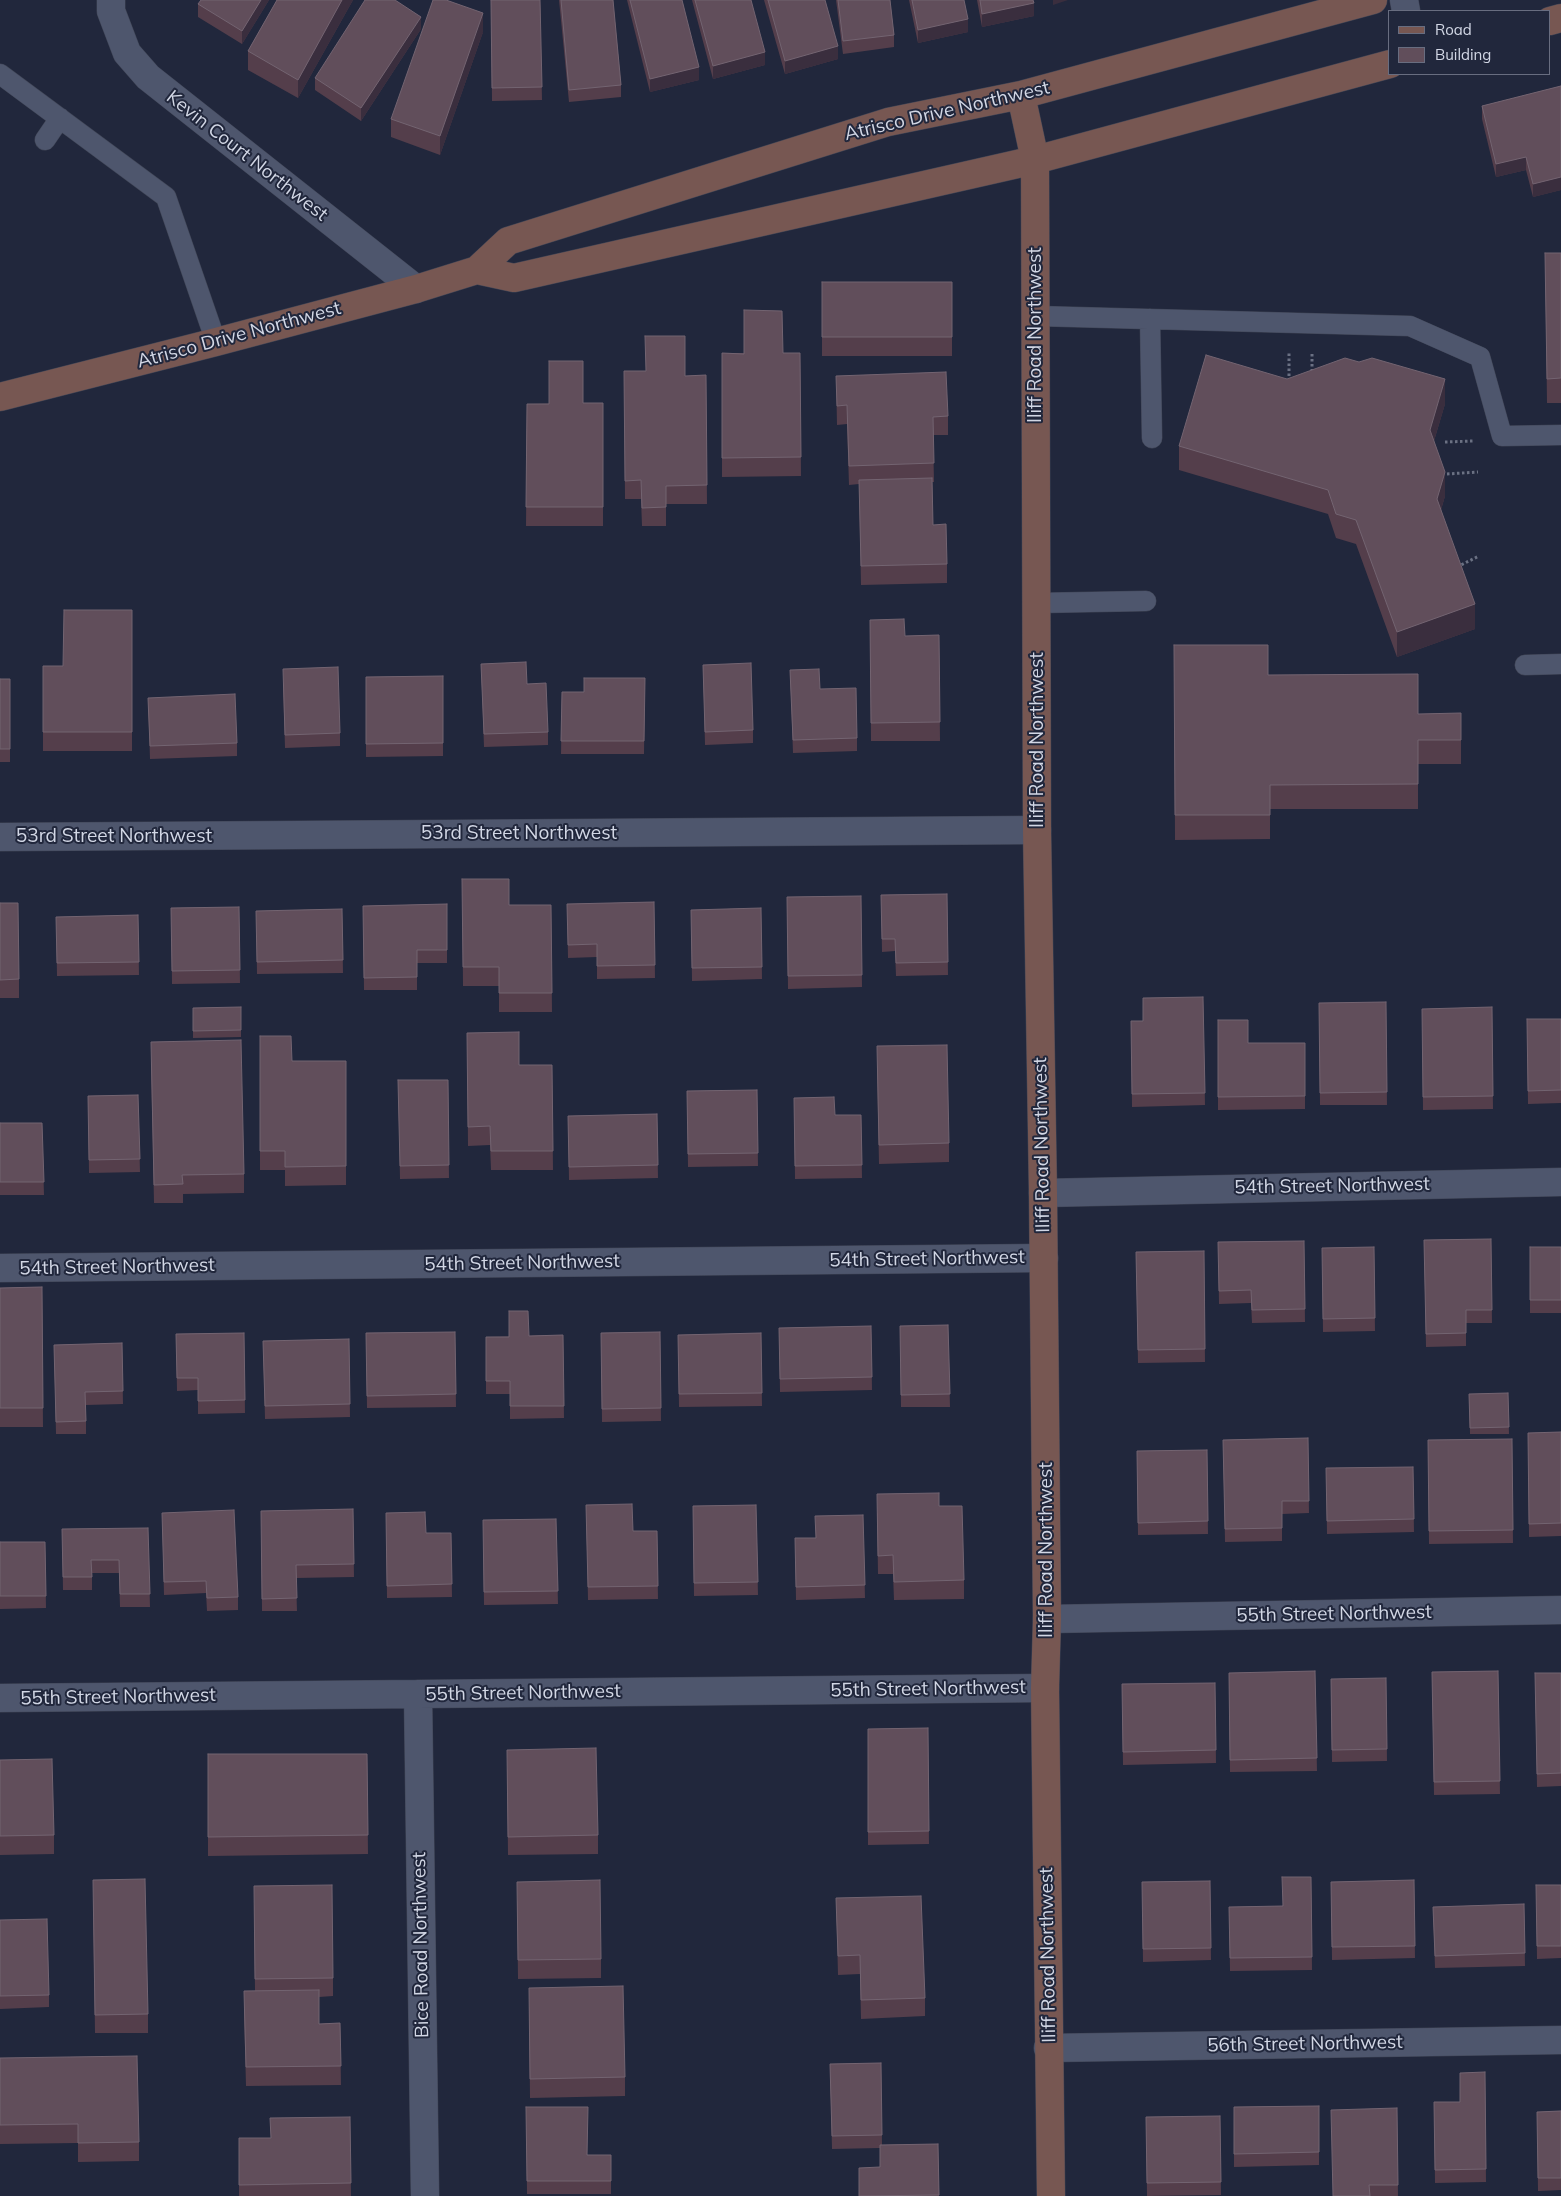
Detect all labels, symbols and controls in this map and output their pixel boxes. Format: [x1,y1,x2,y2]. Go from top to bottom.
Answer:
legend [1388,10,1551,75]
text: Road [1435,20,1472,39]
text: Building [1435,45,1491,64]
street label: Atrisco Drive Northwest [842,76,1052,146]
street label: Kevin Court Northwest [162,86,332,226]
street label: Iliff Road Northwest [1024,247,1046,423]
street label: Atrisco Drive Northwest [135,297,343,373]
street label: Iliff Road Northwest [1026,652,1048,828]
street label: 53rd Street Northwest [421,822,617,844]
street label: 53rd Street Northwest [16,825,212,847]
street label: Iliff Road Northwest [1029,1057,1055,1233]
street label: 54th Street Northwest [1234,1173,1430,1199]
street label: 54th Street Northwest [829,1246,1025,1272]
street label: 54th Street Northwest [424,1250,620,1276]
street label: 54th Street Northwest [19,1254,215,1280]
street label: Iliff Road Northwest [1035,1462,1057,1638]
street label: 55th Street Northwest [1236,1601,1432,1627]
street label: 55th Street Northwest [830,1676,1026,1702]
street label: 55th Street Northwest [425,1680,621,1706]
street label: 55th Street Northwest [20,1684,216,1710]
street label: Bice Road Northwest [408,1852,434,2038]
street label: Iliff Road Northwest [1035,1867,1061,2043]
street label: 56th Street Northwest [1207,2031,1403,2057]

